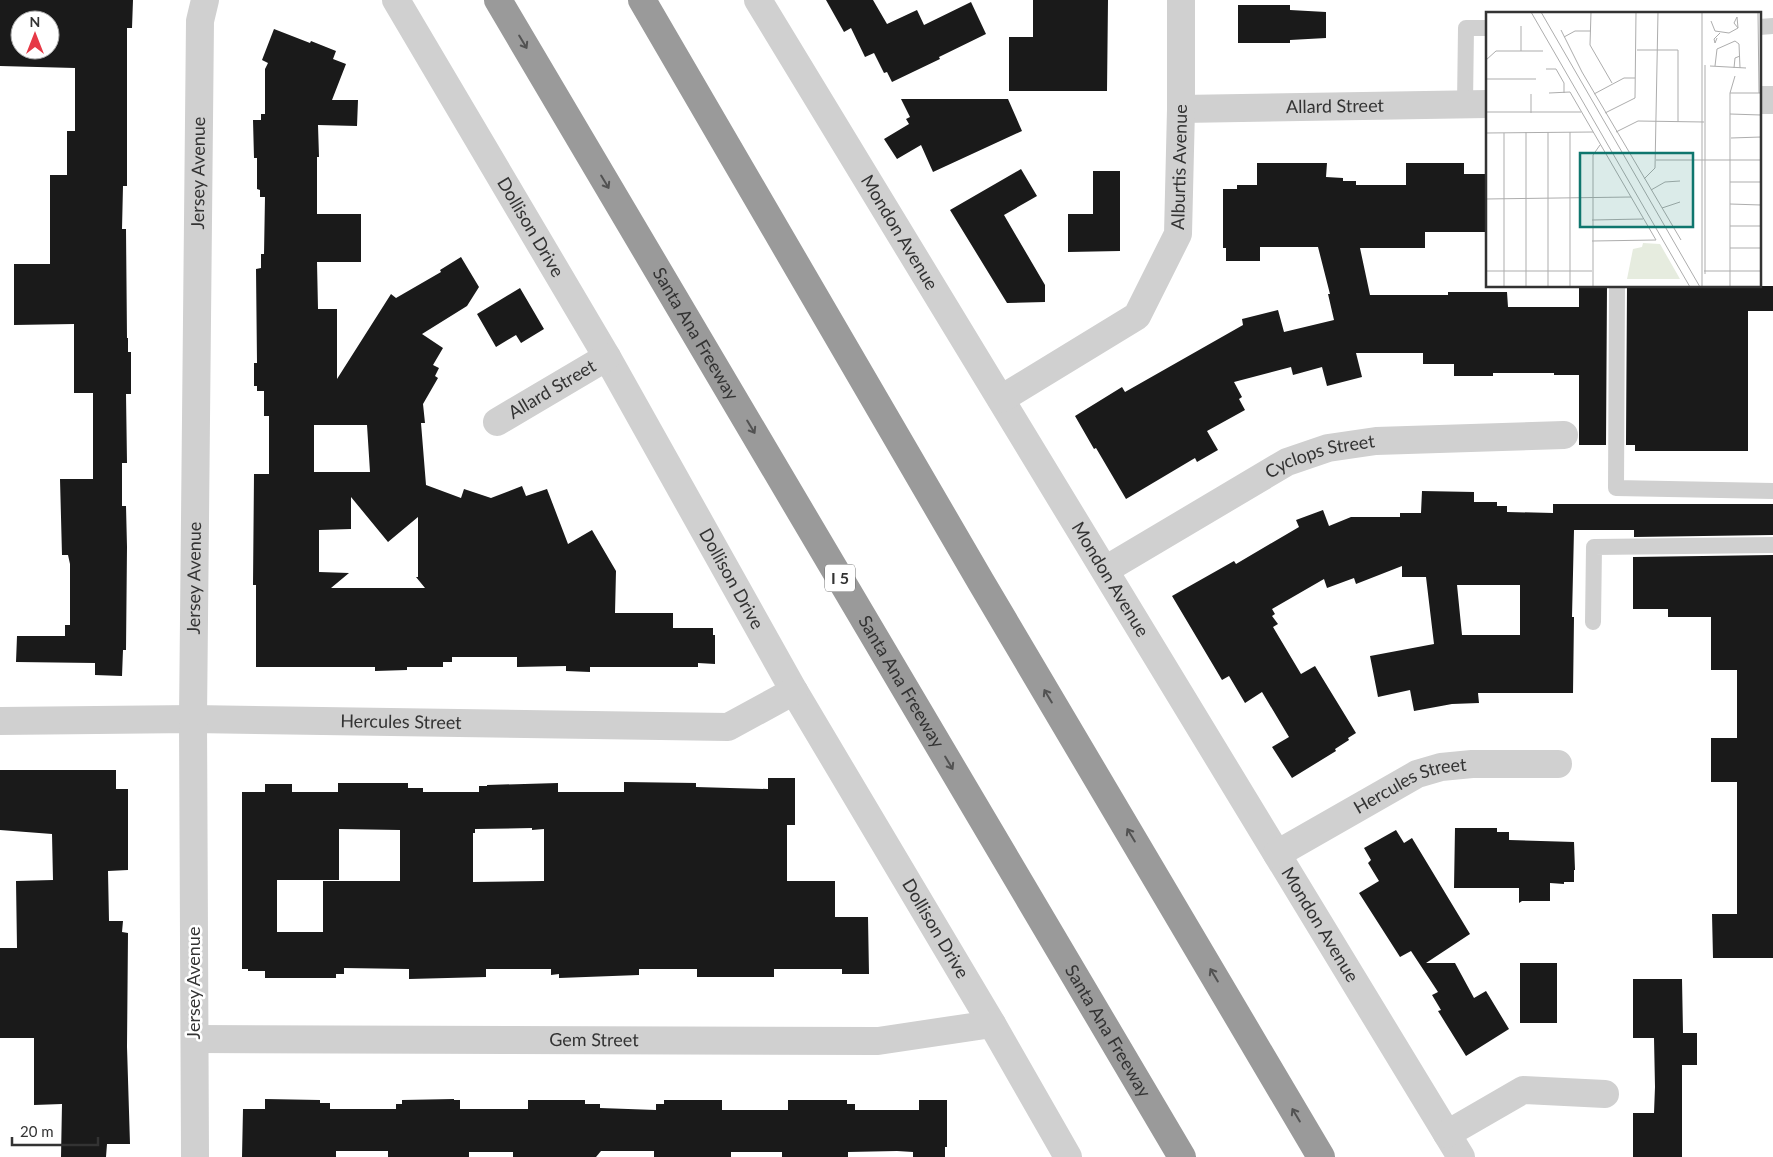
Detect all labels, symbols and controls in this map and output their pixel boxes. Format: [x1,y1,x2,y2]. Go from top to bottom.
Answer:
north arrow [10,10,60,60]
inset map [1486,12,1760,288]
text: N [30,13,40,30]
one-way arrow [518,34,528,48]
street label: Allard Street [1286,94,1385,117]
street label: Alburtis Avenue [1166,104,1191,230]
street label: Jersey Avenue [186,116,209,230]
street label: Mondon Avenue [857,170,943,294]
street label: Dollison Drive [493,173,569,281]
one-way arrow [601,174,611,188]
street label: Santa Ana Freeway [649,263,744,404]
street label: Allard Street [504,354,600,423]
one-way arrow [746,420,756,434]
street label: Cyclops Street [1261,429,1376,483]
street label: Mondon Avenue [1068,517,1154,640]
street label: Jersey Avenue [182,521,205,635]
street label: Dollison Drive [695,524,769,633]
road number: I 5 [825,564,855,592]
street label: Santa Ana Freeway [854,611,950,752]
one-way arrow [1042,689,1052,703]
street label: Hercules Street [340,709,462,733]
street label: Hercules Street [1349,753,1468,818]
one-way arrow [945,755,955,769]
one-way arrow [1125,829,1135,843]
street label: Mondon Avenue [1277,863,1364,986]
street label: Dollison Drive [898,874,974,982]
street label: Jersey Avenue [182,927,204,1039]
street label: Santa Ana Freeway [1061,960,1157,1102]
one-way arrow [1208,969,1218,983]
street label: Gem Street [549,1028,639,1050]
one-way arrow [1291,1109,1301,1123]
scale bar [12,1114,99,1146]
text: 20 m [20,1122,54,1140]

